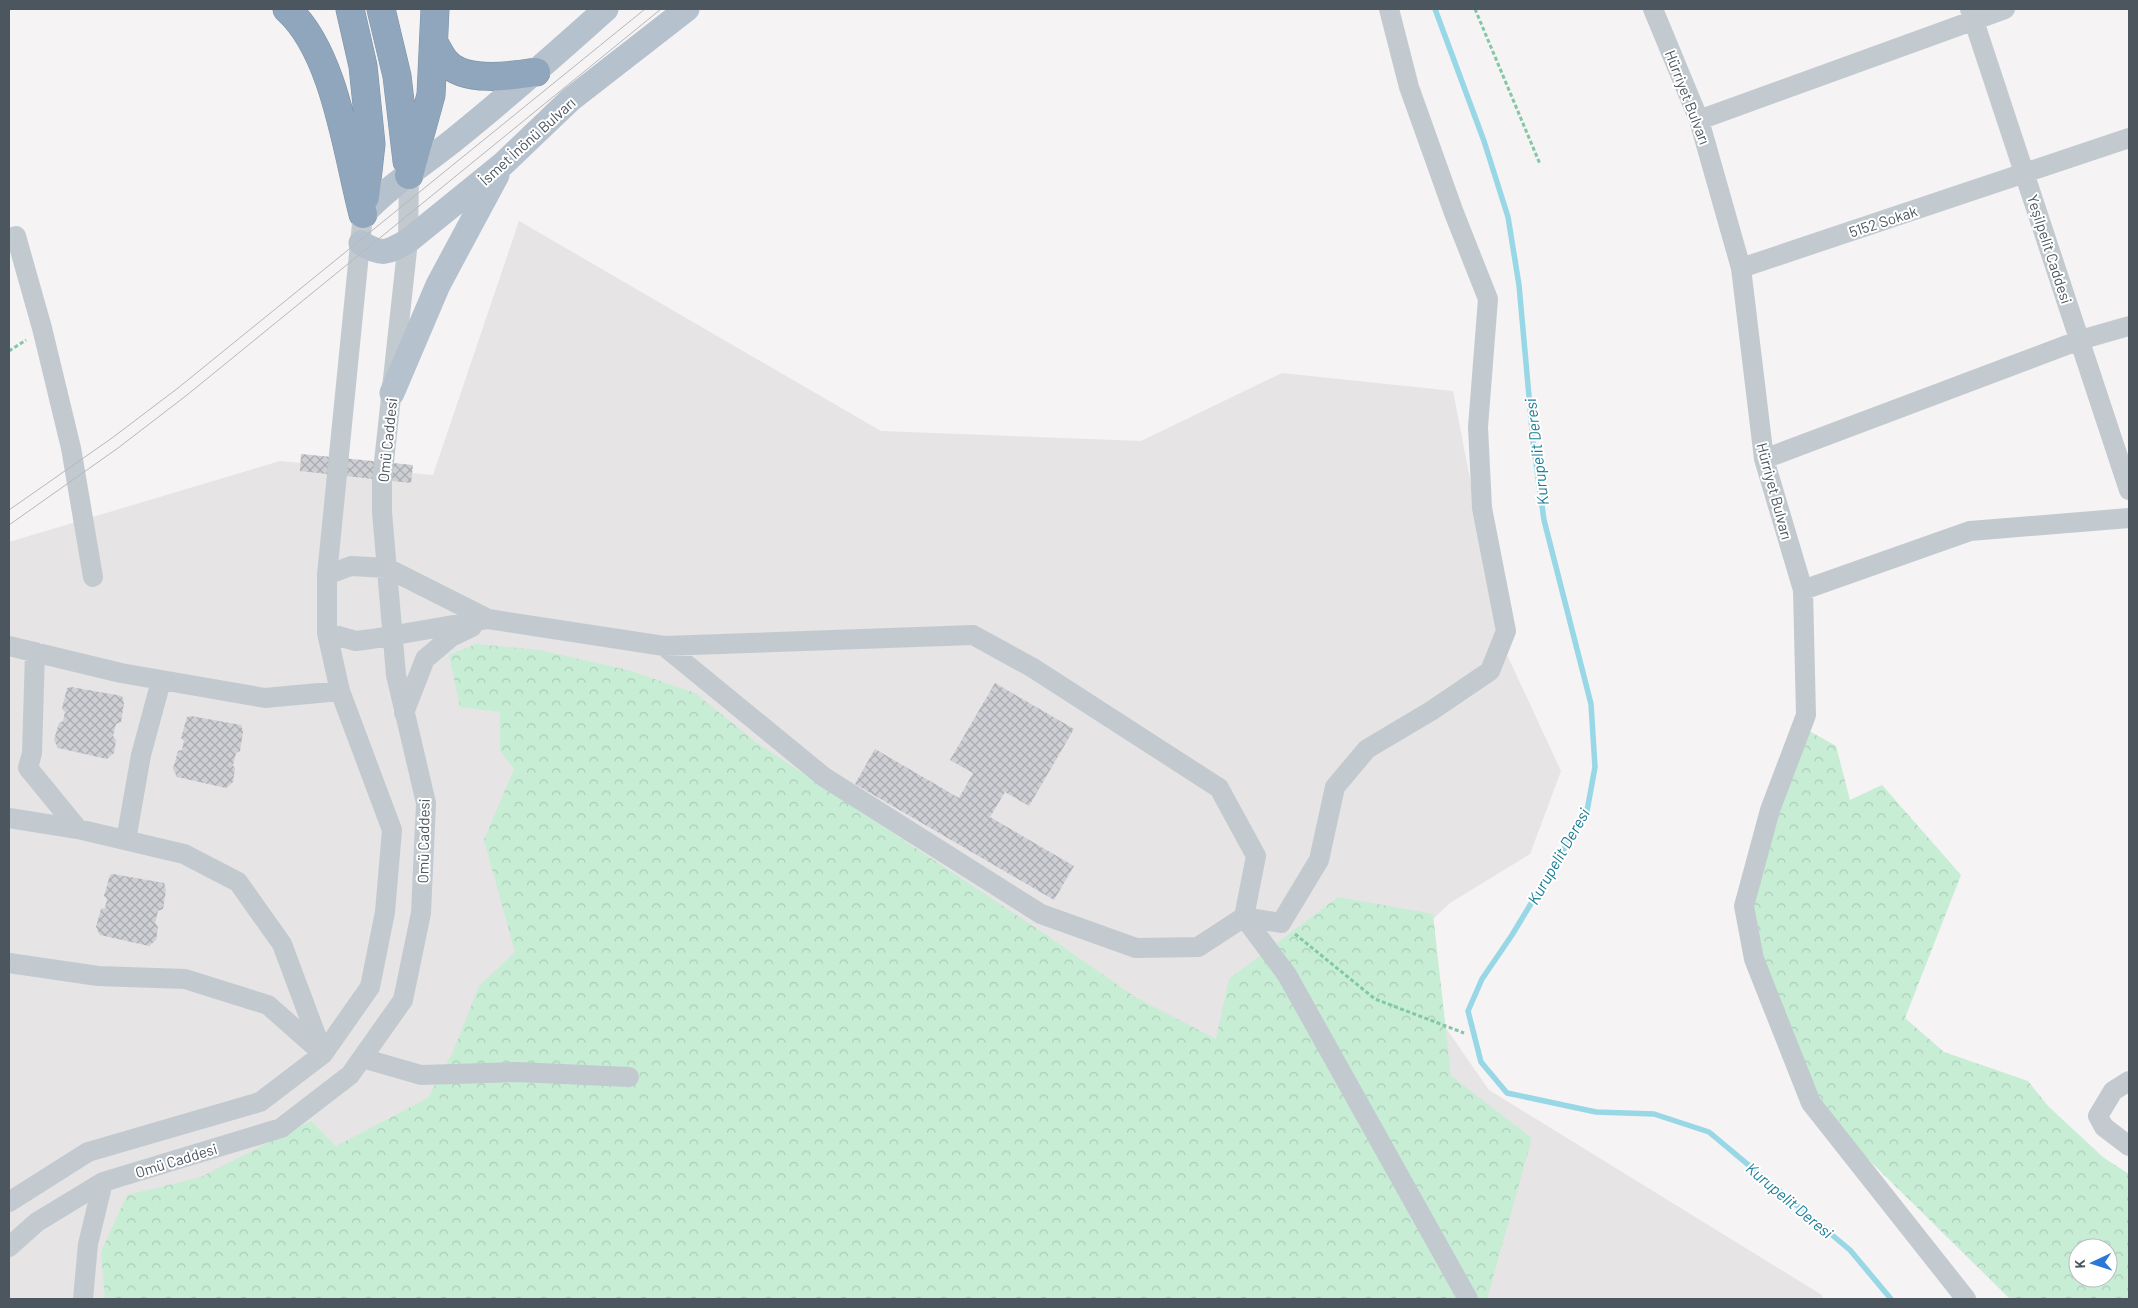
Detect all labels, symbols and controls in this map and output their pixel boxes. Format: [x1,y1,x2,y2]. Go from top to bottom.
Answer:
street label: Hürriyet Bulvarı [1662,47,1714,147]
street label: İsmet İnönü Bulvarı [475,93,579,189]
street label: Yeşilpelit Caddesi [2024,192,2076,306]
street label: 5152 Sokak [1847,201,1920,240]
street label: Omü Caddesi [374,397,400,483]
water label: Kurupelit Deresi [1520,397,1552,507]
street label: Hürriyet Bulvarı [1753,441,1797,541]
street label: Omü Caddesi [413,798,433,884]
water label: Kurupelit Deresi [1523,805,1593,907]
street label: Omü Caddesi [133,1139,219,1181]
water label: Kurupelit Deresi [1743,1158,1837,1242]
north arrow [2068,1238,2118,1288]
text: K [2071,1259,2088,1269]

